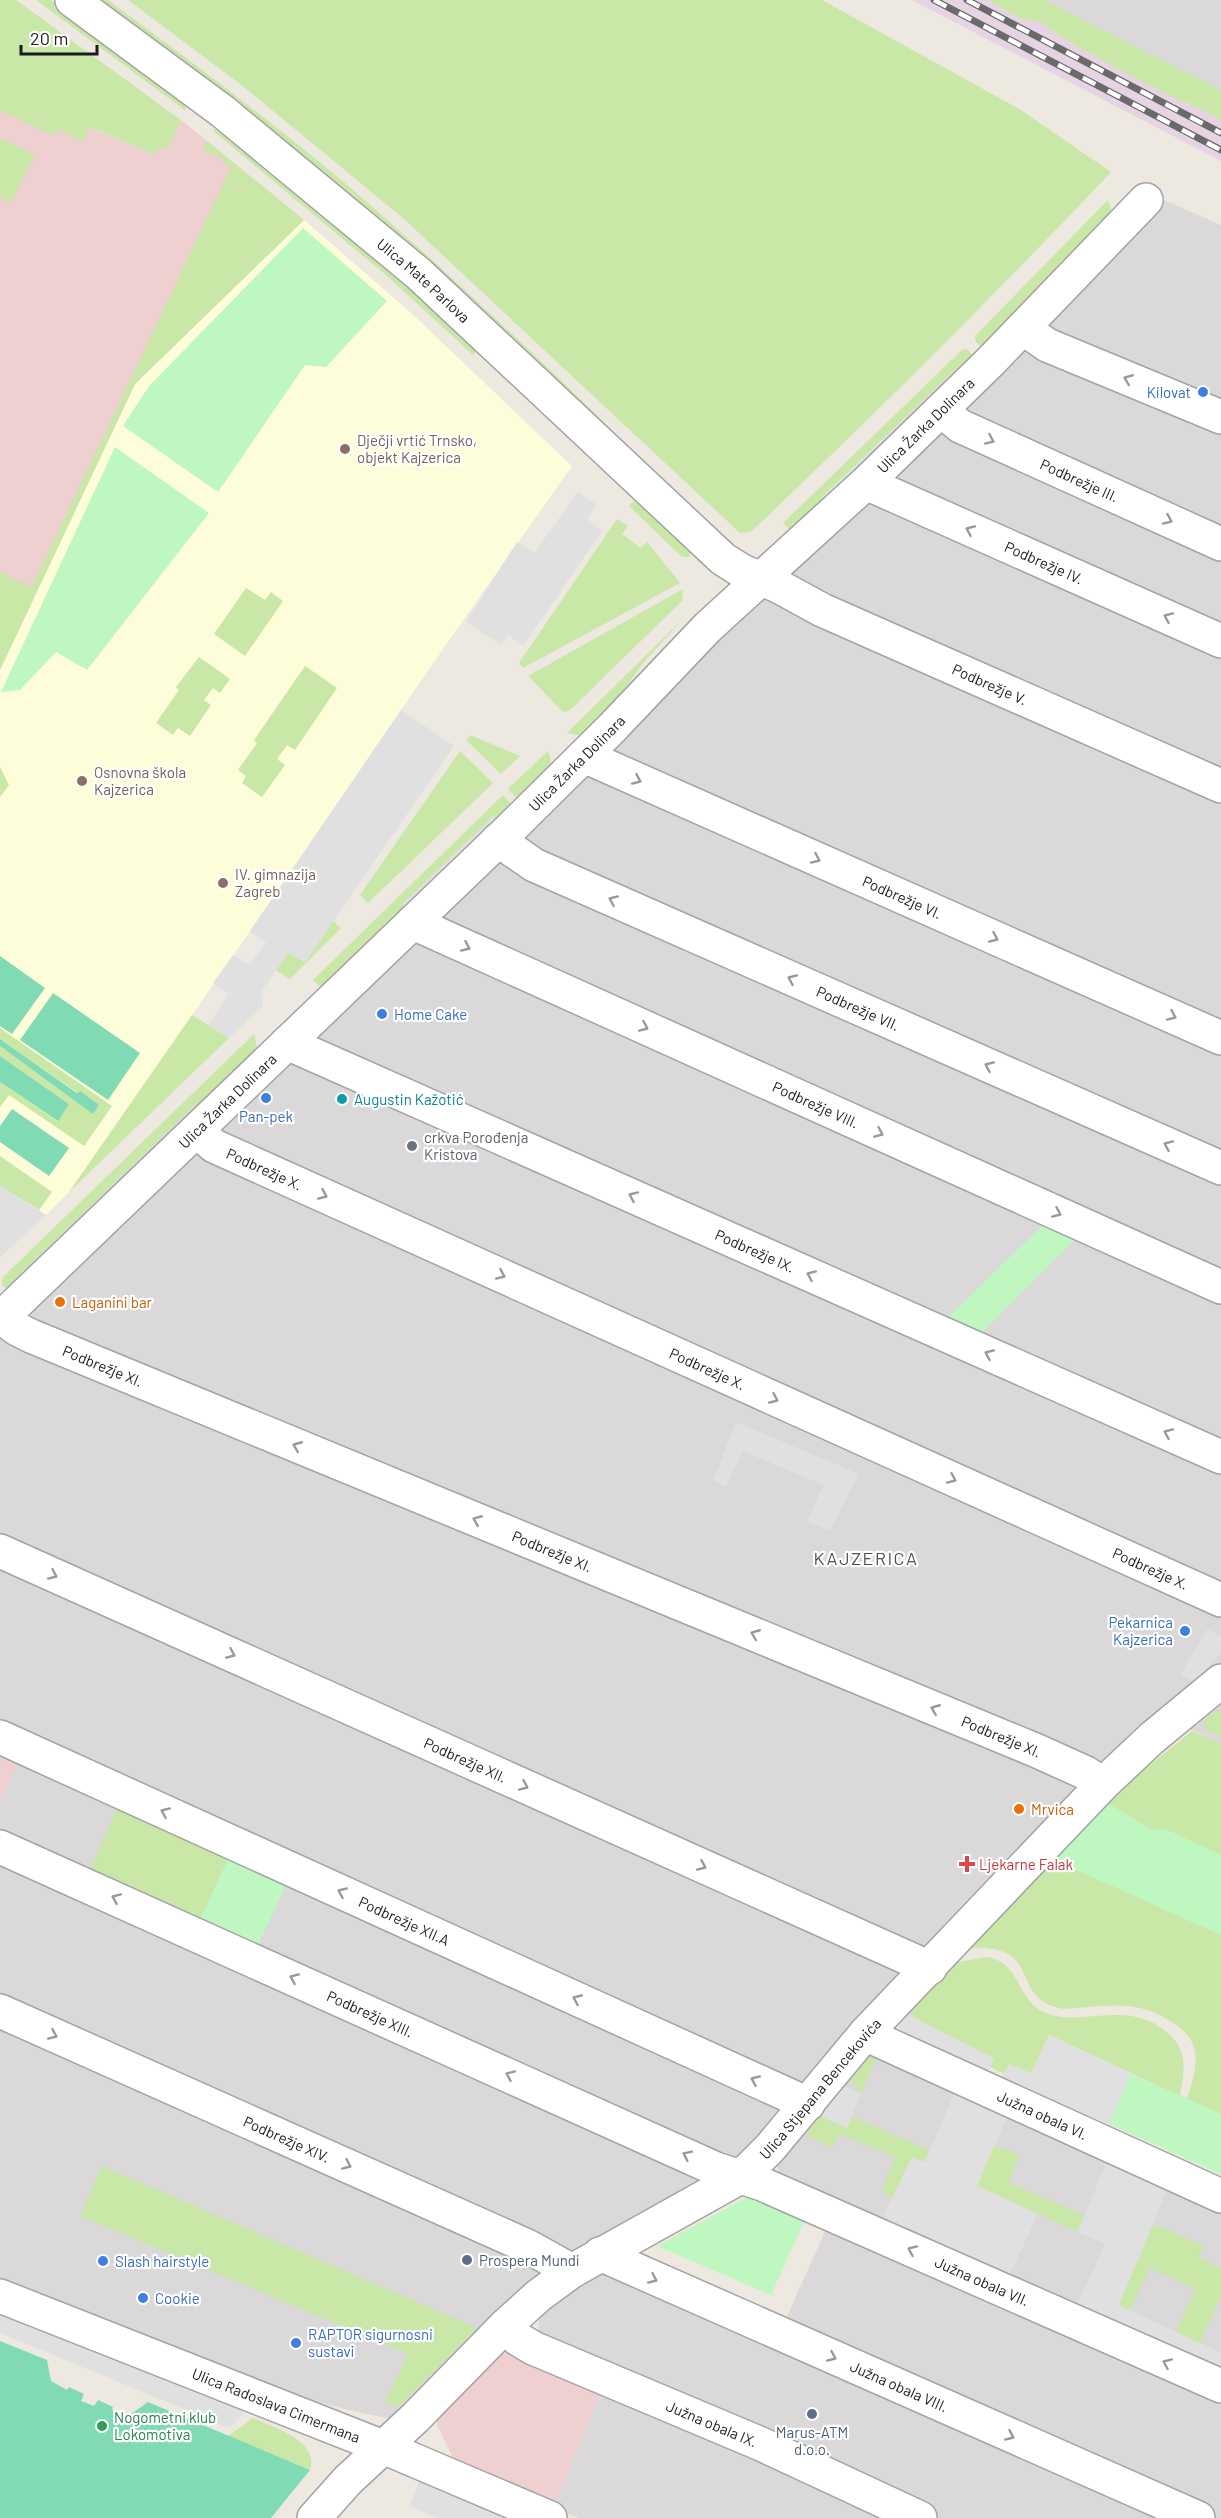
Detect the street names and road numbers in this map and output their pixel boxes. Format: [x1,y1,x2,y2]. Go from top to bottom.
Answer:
street label: Ulica Mate Parlova [374,234,474,326]
street label: Ulica Žarka Dolinara [873,374,978,476]
street label: Podbrežje III. [1038,455,1121,506]
street label: Podbrežje IV. [1002,537,1086,588]
street label: Podbrežje V. [950,660,1030,708]
street label: Ulica Žarka Dolinara [525,711,629,815]
street label: Podbrežje VI. [860,871,945,922]
street label: Podbrežje VII. [814,982,902,1034]
street label: Ulica Žarka Dolinara [175,1050,280,1152]
street label: Podbrežje VIII. [770,1077,862,1132]
street label: Podbrežje X. [224,1144,305,1194]
street label: Podbrežje IX. [713,1225,798,1276]
street label: Podbrežje XI. [60,1341,146,1390]
street label: Podbrežje X. [667,1344,748,1393]
street label: Podbrežje XI. [509,1526,595,1575]
street label: Podbrežje X. [1110,1543,1191,1593]
street label: Podbrežje XI. [959,1712,1044,1761]
street label: Podbrežje XII. [421,1733,510,1786]
street label: Podbrežje XII.A [356,1892,453,1949]
street label: Podbrežje XIII. [324,1986,416,2041]
street label: Ulica Stjepana Bencekovića [755,2014,885,2163]
street label: Južna obala VI. [994,2086,1090,2143]
street label: Podbrežje XIV. [241,2112,333,2166]
street label: Južna obala VII. [932,2252,1032,2310]
street label: Južna obala VIII. [847,2357,951,2416]
street label: Ulica Radoslava Cimermana [190,2364,363,2446]
street label: Južna obala IX. [664,2396,760,2451]

